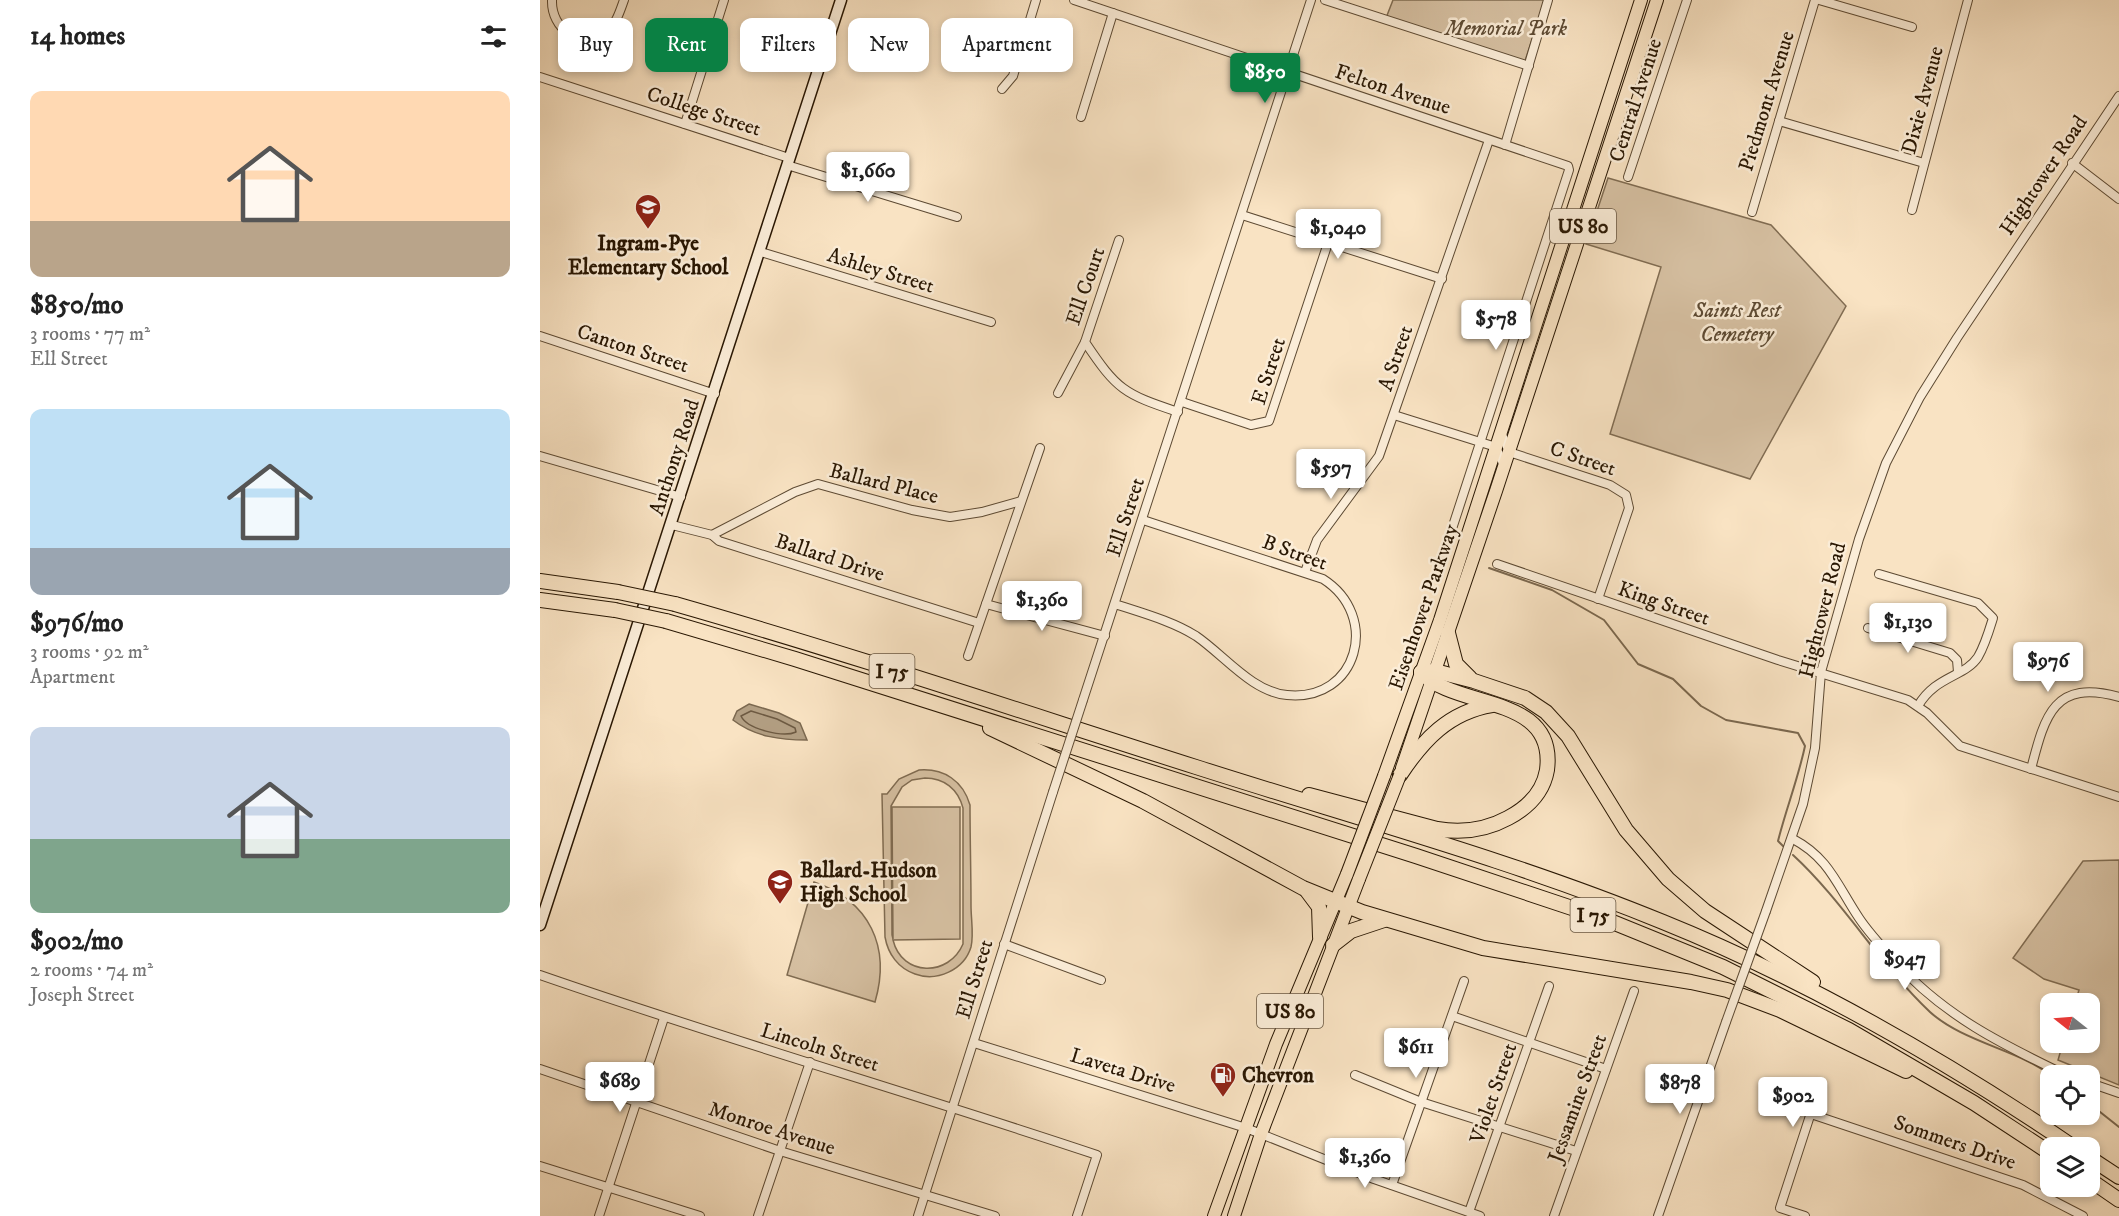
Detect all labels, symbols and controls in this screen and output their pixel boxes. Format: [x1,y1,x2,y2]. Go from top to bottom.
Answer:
park label: Memorial Park [1443,16,1567,42]
chip: Buy [558,18,633,72]
chip: Rent [645,18,728,72]
chip: Filters [740,18,836,72]
chip: New [848,18,929,72]
chip: Apartment [941,18,1073,72]
text: 14 homes [30,20,125,53]
icon: filters [477,20,510,53]
street label: Piedmont Avenue [1733,28,1801,175]
street label: Central Avenue [1604,35,1668,165]
street label: Dixie Avenue [1896,43,1950,157]
pin: $850 [1229,53,1301,104]
street label: Felton Avenue [1331,59,1454,121]
text: $850 [1244,60,1286,85]
street label: College Street [643,81,764,143]
street label: Hightower Road [1994,110,2094,240]
icon: home [216,130,324,238]
pin: $1,660 [819,152,917,203]
text: $1,660 [840,159,896,184]
school or university icon: Ingram-Pye Elementary School [633,192,663,230]
pin: $1,040 [1289,209,1387,260]
road number: US 80 [1550,209,1616,243]
text: $1,040 [1310,216,1366,241]
place label: Ingram-Pye Elementary School [568,231,729,281]
street label: Ashley Street [824,242,938,300]
street label: Ell Court [1060,244,1111,329]
text: $850/mo [30,289,123,322]
park label: Saints Rest Cemetery [1692,298,1782,348]
pin: $578 [1460,300,1532,351]
text: $578 [1475,307,1517,332]
street label: Canton Street [574,319,692,379]
text: 3 rooms · 77 m² [30,322,150,347]
street label: A Street [1373,322,1419,394]
street label: E Street [1246,334,1292,408]
text: Ell Street [30,347,108,372]
street label: Anthony Road [644,395,706,519]
street label: C Street [1546,436,1619,482]
icon: home [216,448,324,556]
pin: $597 [1295,449,1367,500]
text: $597 [1310,456,1352,481]
street label: Ballard Place [826,458,941,510]
street label: Ell Street [1101,474,1151,560]
street label: Eisenhower Parkway [1383,520,1465,694]
street label: Ballard Drive [772,528,888,588]
street label: B Street [1259,529,1331,577]
street label: Hightower Road [1794,539,1853,681]
street label: King Street [1614,576,1713,632]
pin: $1,360 [993,581,1091,632]
text: $1,360 [1016,588,1068,613]
pin: $1,130 [1859,603,1957,654]
text: $976/mo [30,607,123,640]
text: $1,130 [1883,610,1933,635]
text: 3 rooms · 92 m² [30,640,149,665]
pin: $976 [2012,642,2084,693]
text: $976 [2027,649,2069,674]
road number: I 75 [870,654,914,688]
text: Apartment [30,665,115,690]
icon: home [216,766,324,874]
place label: Ballard-Hudson High School [800,858,938,908]
school or university icon: Ballard-Hudson High School [765,867,795,905]
road number: I 75 [1570,898,1616,932]
text: $902/mo [30,925,123,958]
street label: Ell Street [951,936,999,1022]
pin: $947 [1869,940,1941,991]
text: $947 [1884,947,1926,972]
text: 2 rooms · 74 m² [30,958,153,983]
text: Joseph Street [30,983,134,1008]
north arrow [2040,993,2100,1053]
map controls [2040,993,2100,1197]
road number: US 80 [1257,994,1323,1028]
street label: Lincoln Street [758,1018,882,1078]
pin: $611 [1380,1028,1452,1079]
street label: Jessamine Street [1542,1030,1613,1168]
text: $611 [1398,1035,1434,1060]
street label: Violet Street [1464,1039,1523,1148]
street label: Laveta Drive [1067,1043,1179,1099]
fuel station icon: Chevron [1208,1060,1238,1098]
pin: $689 [584,1062,656,1113]
place label: Chevron [1242,1063,1315,1089]
pin: $878 [1644,1064,1716,1115]
button: locate [2040,1065,2100,1125]
text: $689 [599,1069,641,1094]
text: $878 [1659,1071,1701,1096]
pin: $902 [1757,1077,1829,1128]
text: $902 [1772,1084,1814,1109]
street label: Monroe Avenue [705,1096,839,1162]
street label: Sommers Drive [1890,1110,2019,1176]
button: layers [2040,1137,2100,1197]
pin: $1,360 [1316,1138,1414,1189]
text: $1,360 [1339,1145,1391,1170]

